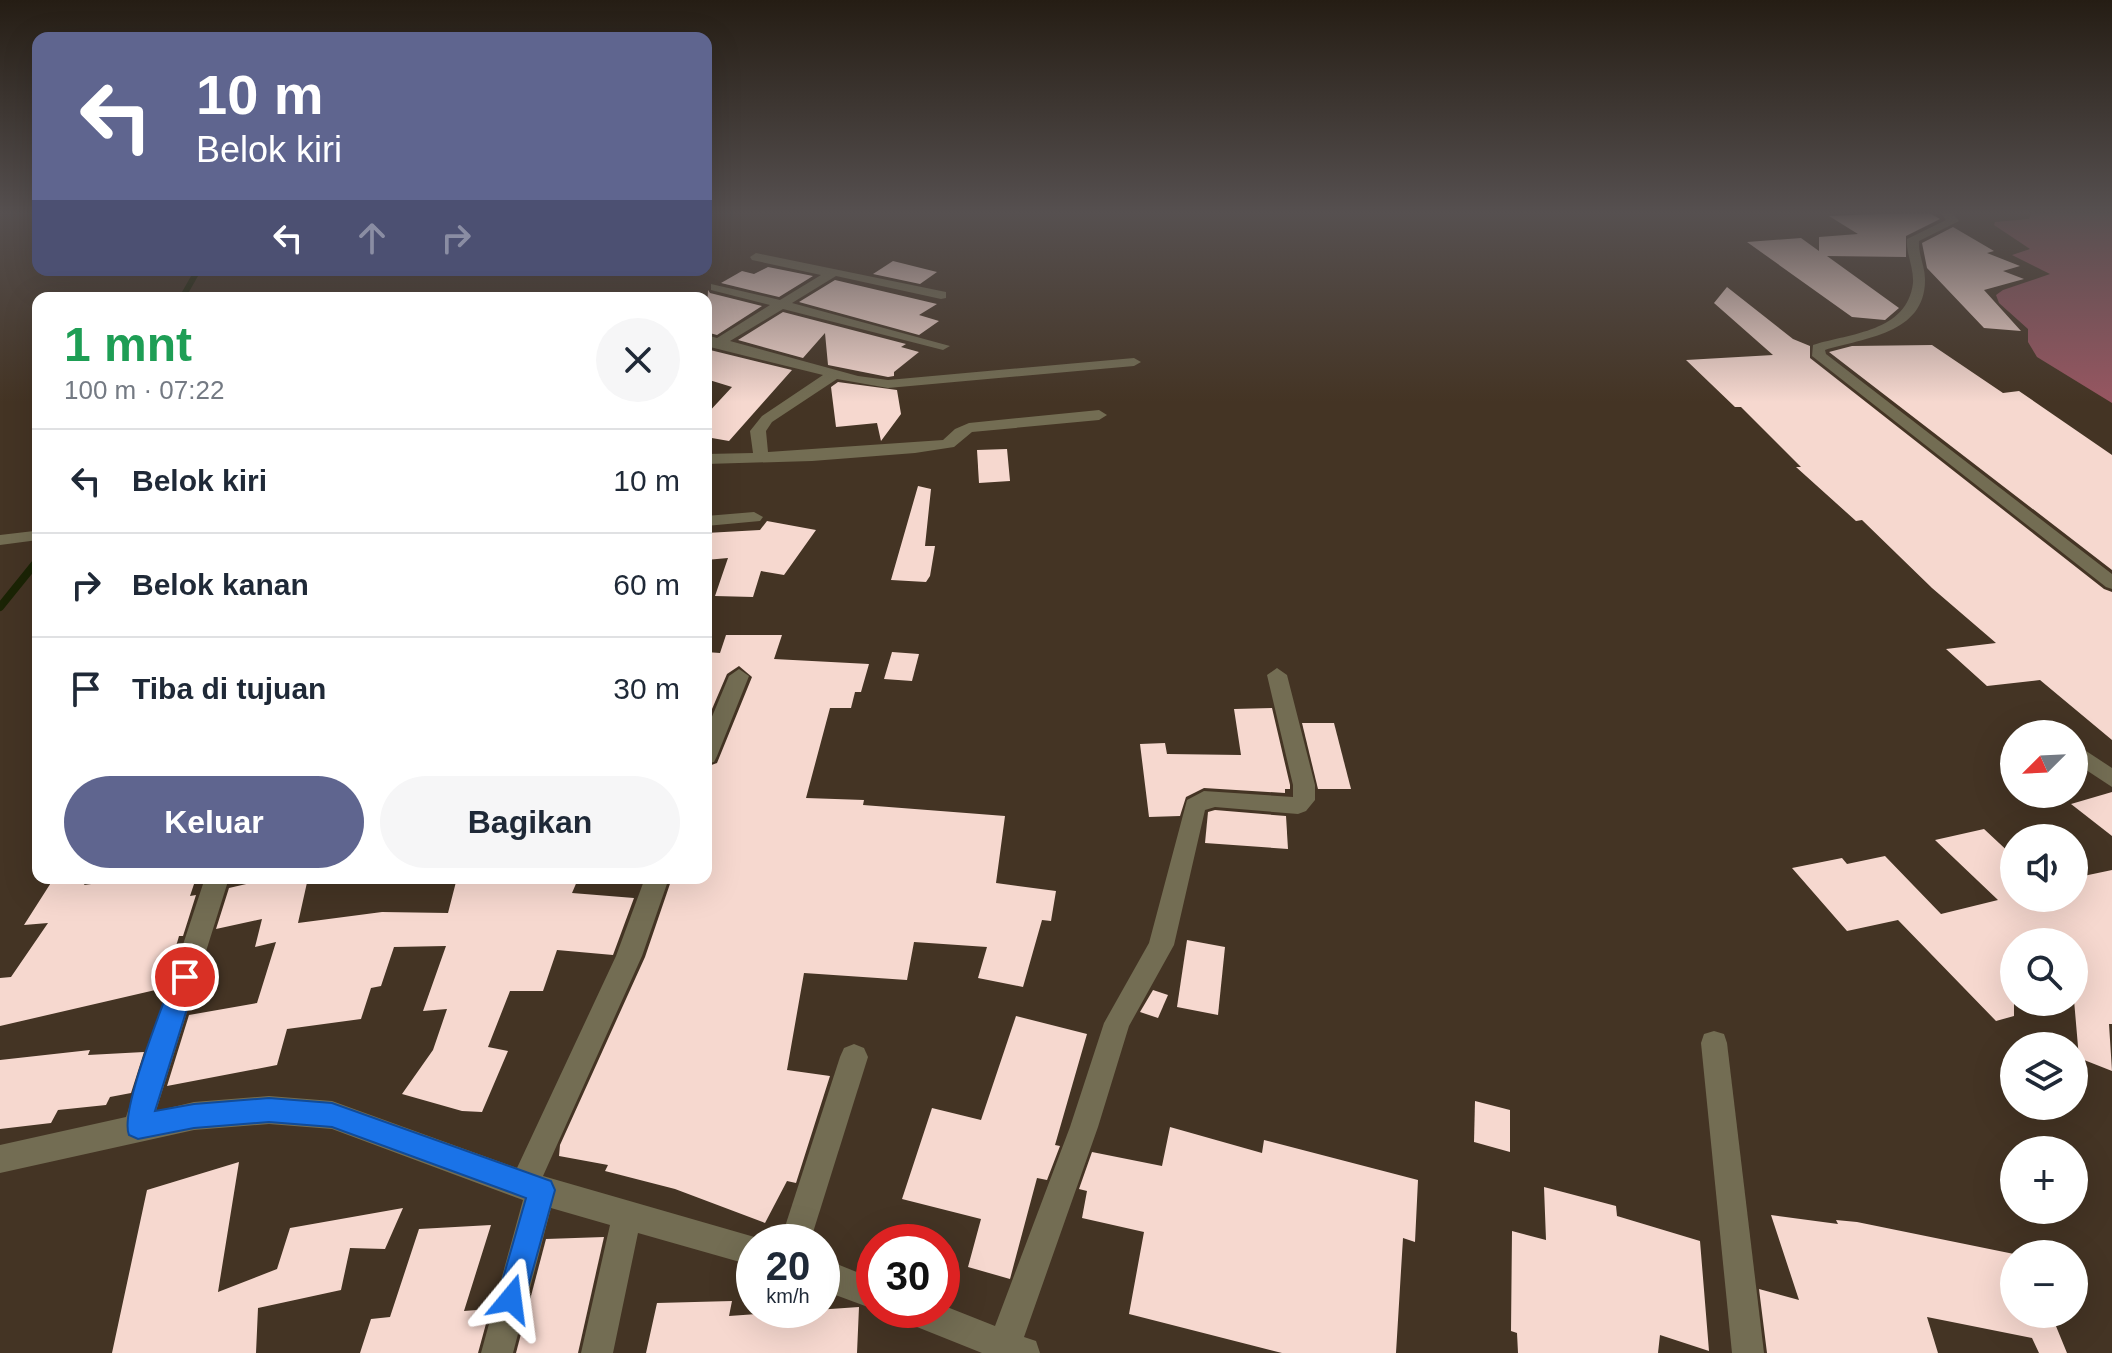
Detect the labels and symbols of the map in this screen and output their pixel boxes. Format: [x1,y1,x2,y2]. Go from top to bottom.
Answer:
north arrow [2000,720,2088,808]
pin [151,943,219,1011]
speed limit sign: 30 [856,1224,960,1328]
position arrow [469,1257,553,1341]

